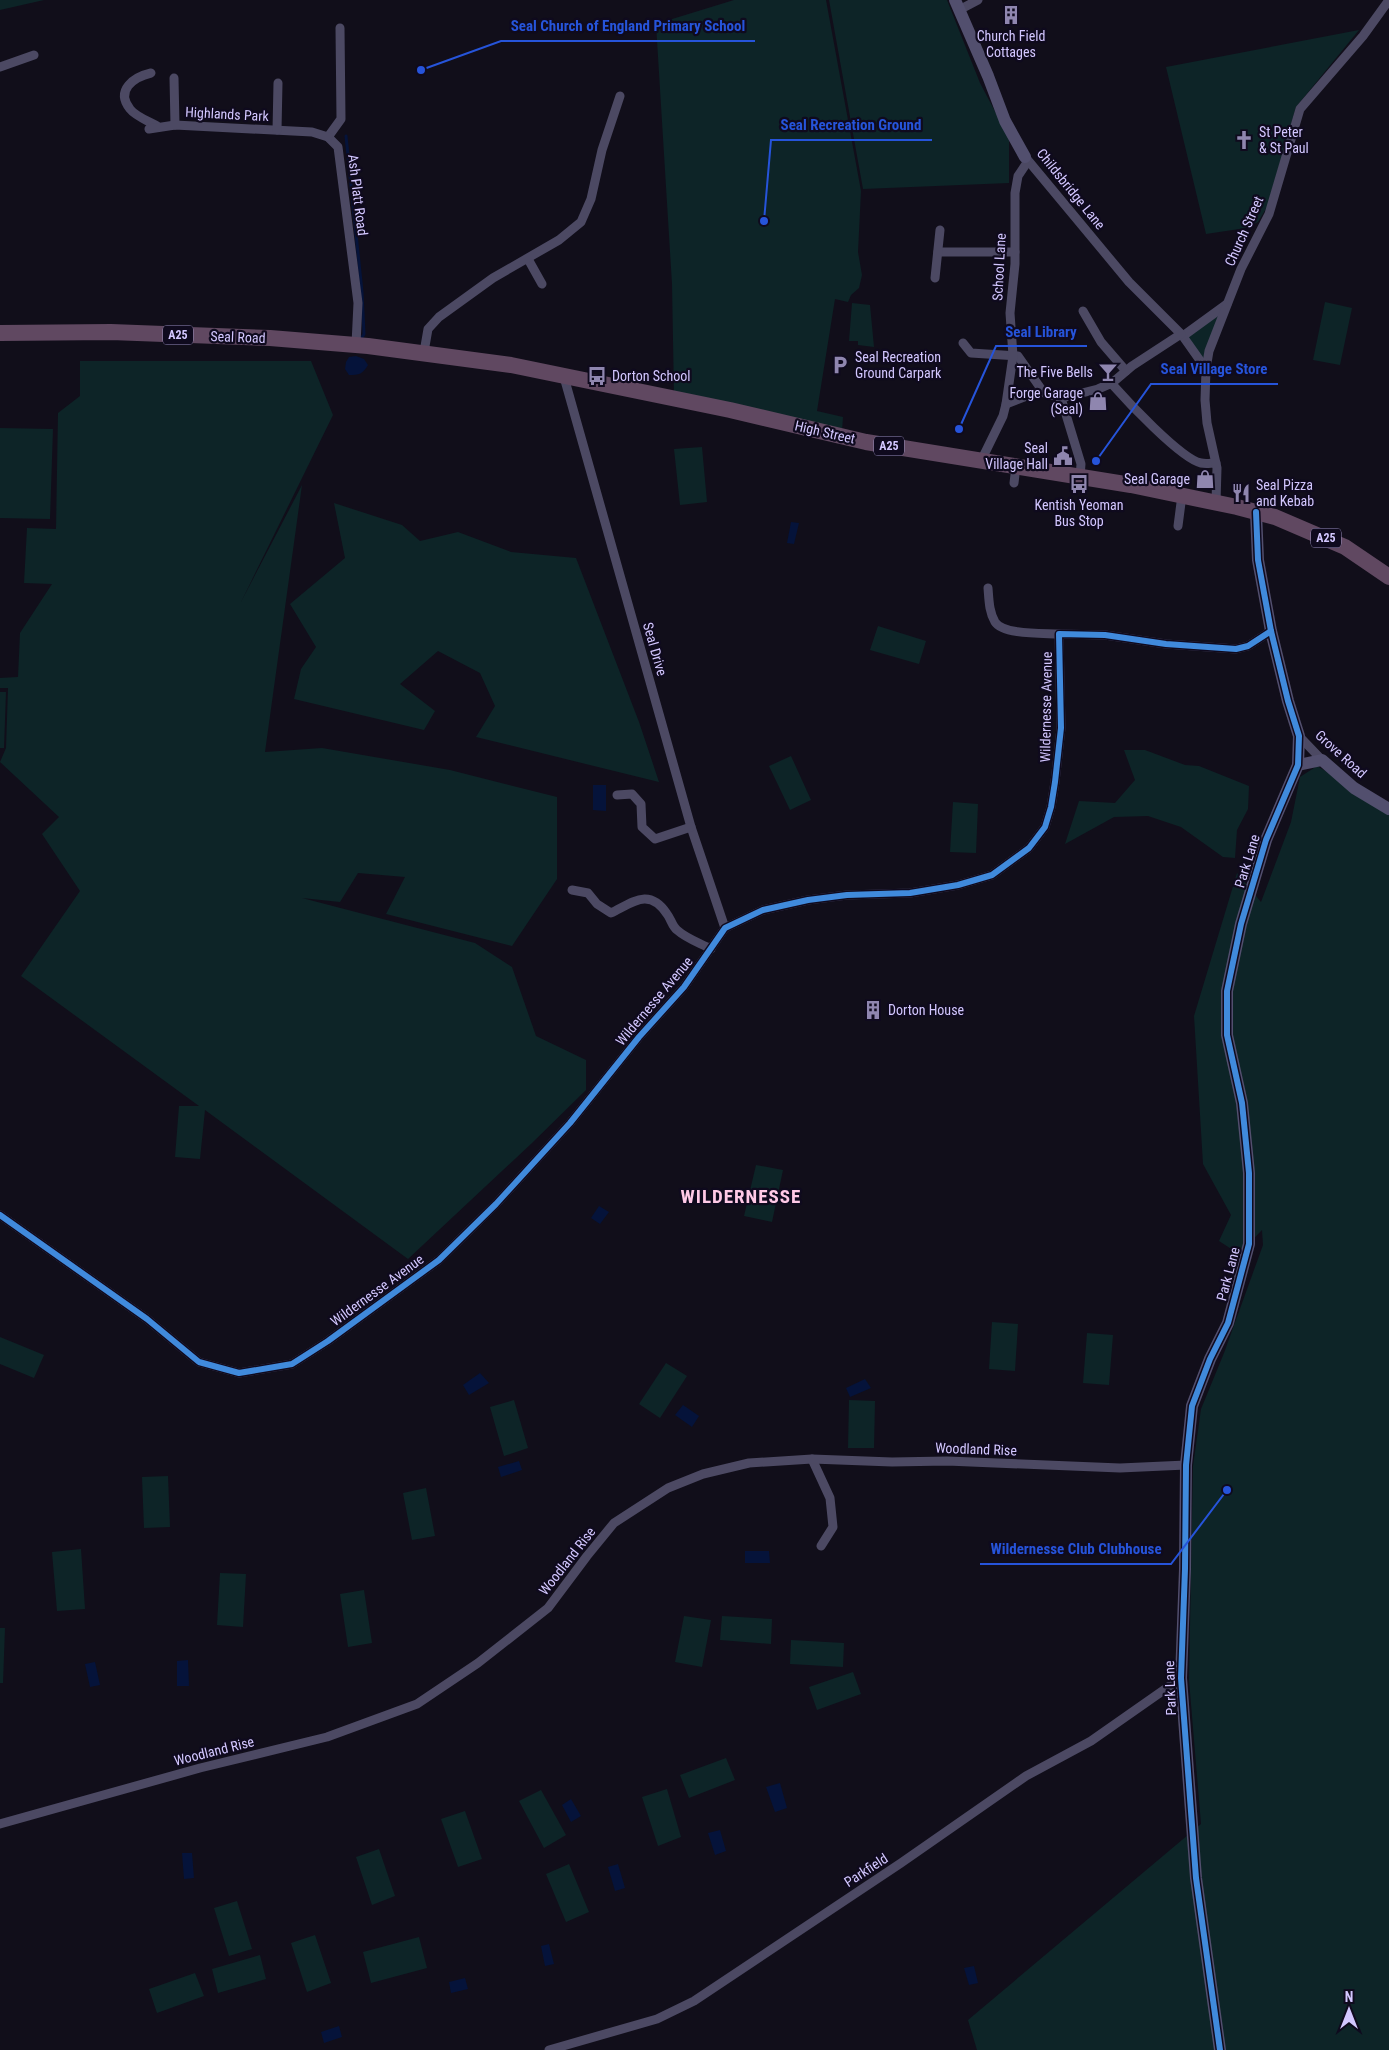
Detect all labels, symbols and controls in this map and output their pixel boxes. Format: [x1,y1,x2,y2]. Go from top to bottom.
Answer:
building icon: Church Field Cottages [1000,4,1022,26]
callout: Seal Church of England Primary School [501,11,755,41]
text: Seal Church of England Primary School [511,17,745,35]
place label: Church Field Cottages [977,28,1045,60]
street label: Highlands Park [185,104,270,124]
callout: Seal Recreation Ground [771,110,932,140]
text: Seal Recreation Ground [781,116,921,134]
place label: St Peter & St Paul [1259,124,1309,156]
church icon: St Peter & St Paul [1233,129,1255,151]
street label: Childsbridge Lane [1034,145,1109,233]
street label: Ash Platt Road [345,153,371,237]
street label: Church Street [1221,194,1267,268]
street label: School Lane [989,232,1009,301]
callout: Seal Library [996,316,1087,346]
text: Seal Library [1005,323,1077,341]
road number: A25 [163,326,193,344]
street label: Seal Road [210,328,266,346]
place label: Seal Recreation Ground Carpark [855,349,942,381]
parking icon: Seal Recreation Ground Carpark [829,354,851,376]
callout: Seal Village Store [1151,354,1278,384]
text: Seal Village Store [1161,360,1267,378]
bar icon: The Five Bells [1097,361,1119,383]
place label: The Five Bells [1017,364,1093,380]
bus stop icon: Dorton School [586,365,608,387]
place label: Dorton School [612,368,690,384]
place label: Forge Garage (Seal) [1009,385,1083,418]
shop icon: Forge Garage (Seal) [1087,390,1109,412]
street label: High Street [793,417,857,447]
road number: A25 [874,436,904,456]
place label: Seal Village Hall [985,440,1048,472]
public building icon: Seal Village Hall [1052,445,1074,467]
shop icon: Seal Garage [1194,468,1216,490]
place label: Seal Garage [1124,471,1190,487]
bus stop icon: Kentish Yeoman Bus Stop [1068,473,1090,495]
place label: Seal Pizza and Kebab [1256,477,1314,509]
restaurant icon: Seal Pizza and Kebab [1230,482,1252,504]
place label: Kentish Yeoman Bus Stop [1034,497,1124,529]
road number: A25 [1311,528,1341,548]
street label: Seal Drive [640,620,670,678]
street label: Wildernesse Avenue [1037,651,1055,763]
street label: Grove Road [1312,727,1370,781]
street label: Park Lane [1231,832,1263,890]
street label: Wildernesse Avenue [612,953,696,1049]
building icon: Dorton House [862,999,884,1021]
place label: Dorton House [888,1002,965,1018]
district label: WILDERNESSE [681,1185,801,1208]
street label: Park Lane [1213,1245,1243,1303]
street label: Wildernesse Avenue [327,1251,427,1329]
street label: Woodland Rise [935,1440,1018,1458]
street label: Woodland Rise [535,1523,599,1598]
callout: Wildernesse Club Clubhouse [980,1534,1171,1564]
text: Wildernesse Club Clubhouse [990,1540,1162,1558]
street label: Park Lane [1161,1660,1179,1716]
street label: Woodland Rise [172,1733,256,1769]
street label: Parkfield [841,1850,891,1890]
north arrow [1324,1985,1374,2035]
text: N [1345,1989,1353,2005]

